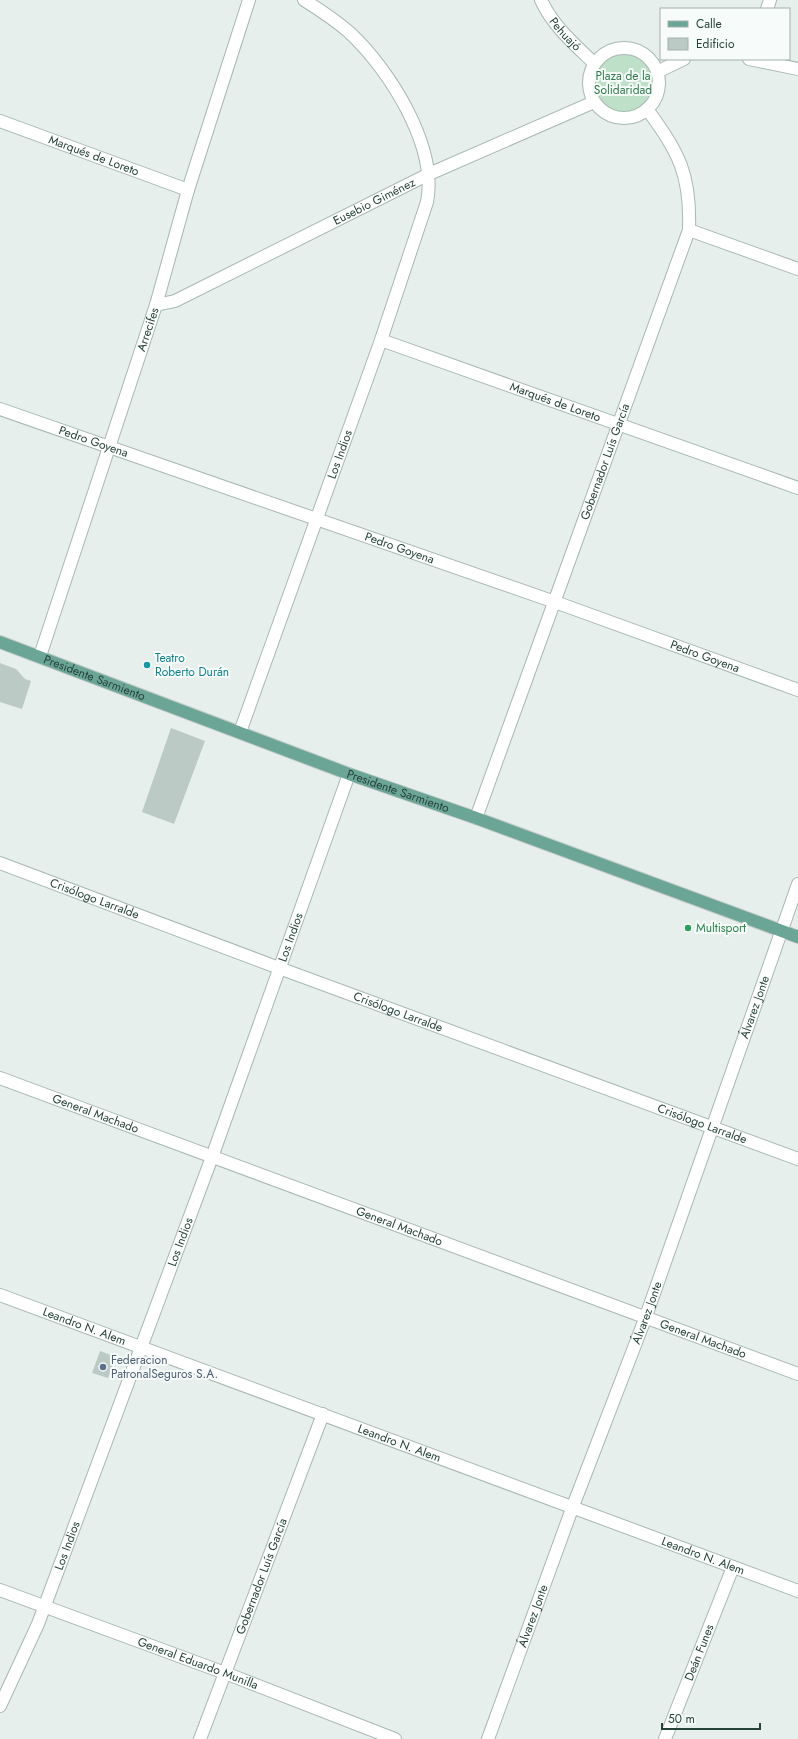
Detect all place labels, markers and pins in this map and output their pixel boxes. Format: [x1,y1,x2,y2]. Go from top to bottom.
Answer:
place label: Teatro Roberto Durán [155,649,229,681]
marker: Teatro Roberto Durán [142,660,152,670]
place label: Multisport [696,919,746,937]
marker: Multisport [683,923,693,933]
place label: Federacion PatronalSeguros S.A. [111,1351,218,1383]
marker: Federacion PatronalSeguros S.A. [98,1362,108,1372]

